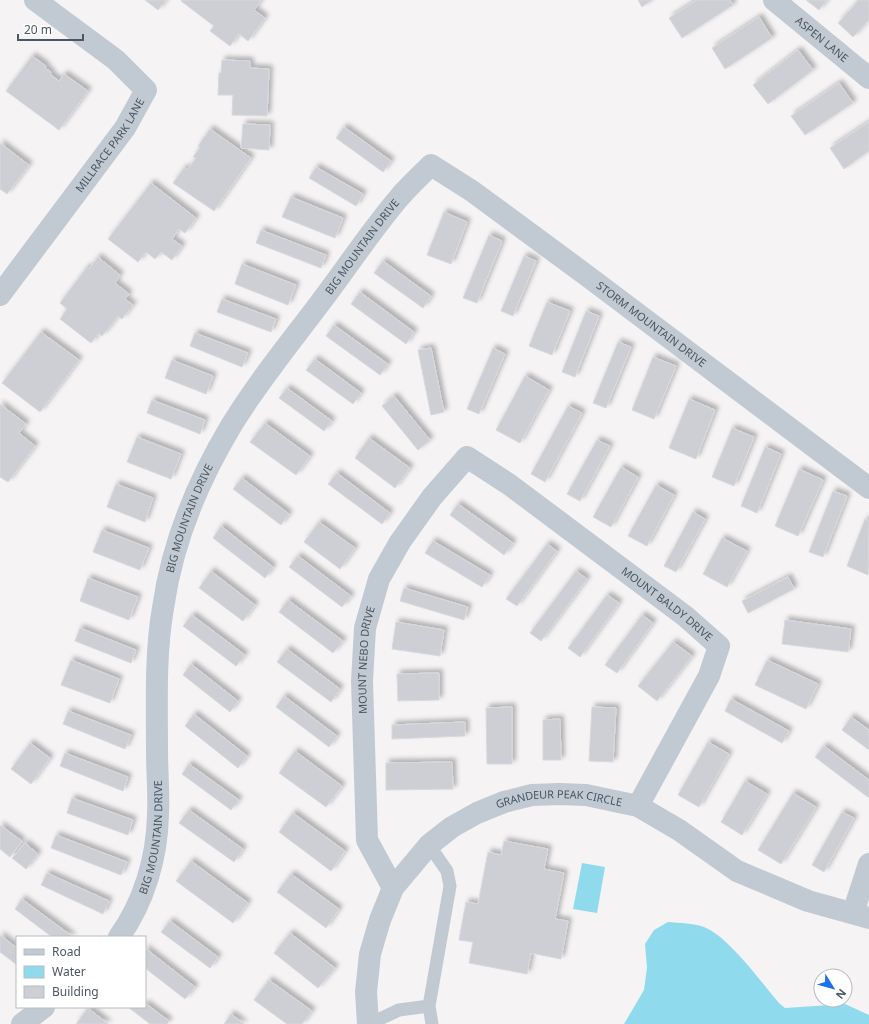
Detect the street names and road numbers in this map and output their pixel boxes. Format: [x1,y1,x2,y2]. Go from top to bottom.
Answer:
street label: ASPEN LANE [793,13,852,65]
street label: MILLRACE PARK LANE [72,95,147,195]
street label: BIG MOUNTAIN DRIVE [321,195,402,297]
street label: STORM MOUNTAIN DRIVE [594,277,710,370]
street label: BIG MOUNTAIN DRIVE [162,461,216,574]
street label: MOUNT BALDY DRIVE [619,563,716,644]
street label: MOUNT NEBO DRIVE [354,604,378,714]
street label: BIG MOUNTAIN DRIVE [135,780,165,896]
street label: GRANDEUR PEAK CIRCLE [493,786,624,812]

